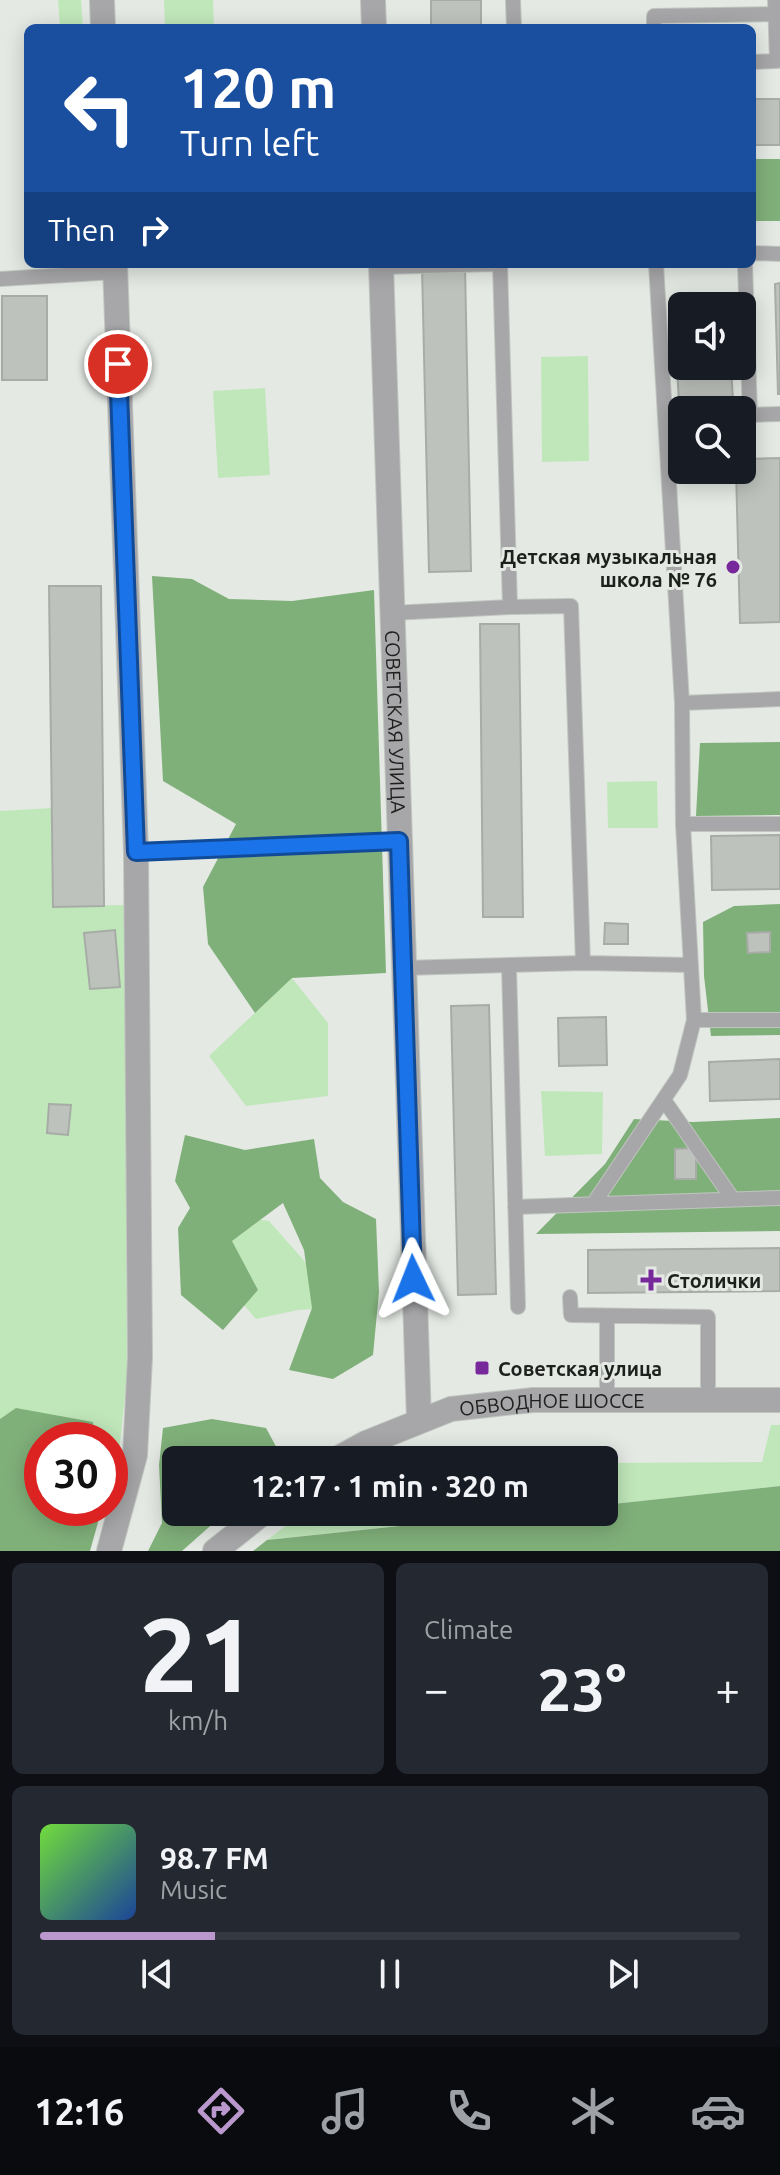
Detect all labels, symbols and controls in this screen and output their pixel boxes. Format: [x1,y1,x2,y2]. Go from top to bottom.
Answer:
icon: left [48,56,152,160]
text: 120 m [180,56,336,119]
text: Turn left [180,122,319,163]
icon: right [132,208,176,252]
text: Then [48,213,116,247]
map controls [668,292,756,484]
button: sound [668,292,756,380]
pin [84,330,152,398]
icon: arrive [96,342,140,386]
button: search [668,396,756,484]
place label: Детская музыкальная школа № 76 [500,545,717,591]
marker: Детская музыкальная школа № 76 [724,558,742,576]
street label: СОВЕТСКАЯ УЛИЦА [382,630,411,814]
position arrow [371,1237,455,1321]
place label: Столички [667,1269,761,1292]
marker: Столички [642,1271,660,1289]
place label: Советская улица [498,1357,662,1380]
marker: Советская улица [473,1359,491,1377]
street label: ОБВОДНОЕ ШОССЕ [458,1389,644,1420]
speed limit sign: 30 [24,1422,128,1526]
text: 12:17 · 1 min · 320 m [251,1469,529,1503]
text: 21 [139,1595,257,1712]
text: Climate [424,1615,513,1644]
text: 23° [538,1655,626,1722]
text: − [424,1664,449,1713]
text: + [715,1664,740,1713]
text: km/h [168,1706,228,1735]
text: 98.7 FM [160,1841,269,1875]
text: Music [160,1875,227,1904]
icon: previous [135,1952,179,1996]
icon: pause [368,1952,412,1996]
icon: next [601,1952,645,1996]
icon: directions [193,2083,249,2139]
icon: music [317,2083,373,2139]
icon: phone [441,2083,497,2139]
icon: climate [565,2083,621,2139]
icon: car [690,2083,746,2139]
text: 12:16 [34,2091,124,2132]

